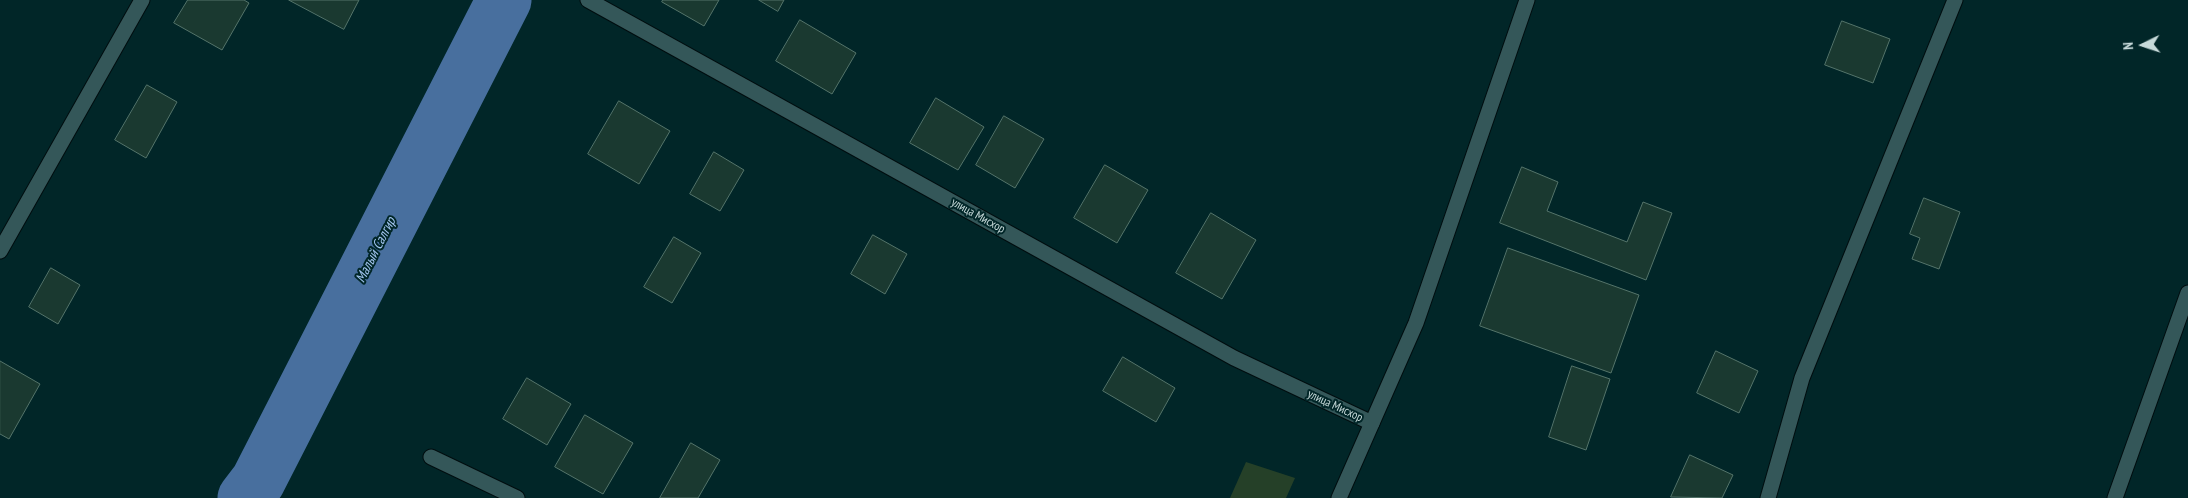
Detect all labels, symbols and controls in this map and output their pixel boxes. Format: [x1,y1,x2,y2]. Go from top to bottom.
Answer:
north arrow [2118,20,2168,70]
text: N [2119,42,2137,50]
street label: улица Мисхор [949,195,1007,237]
water label: Малый Салгир [352,215,400,285]
street label: улица Мисхор [1305,387,1365,425]

